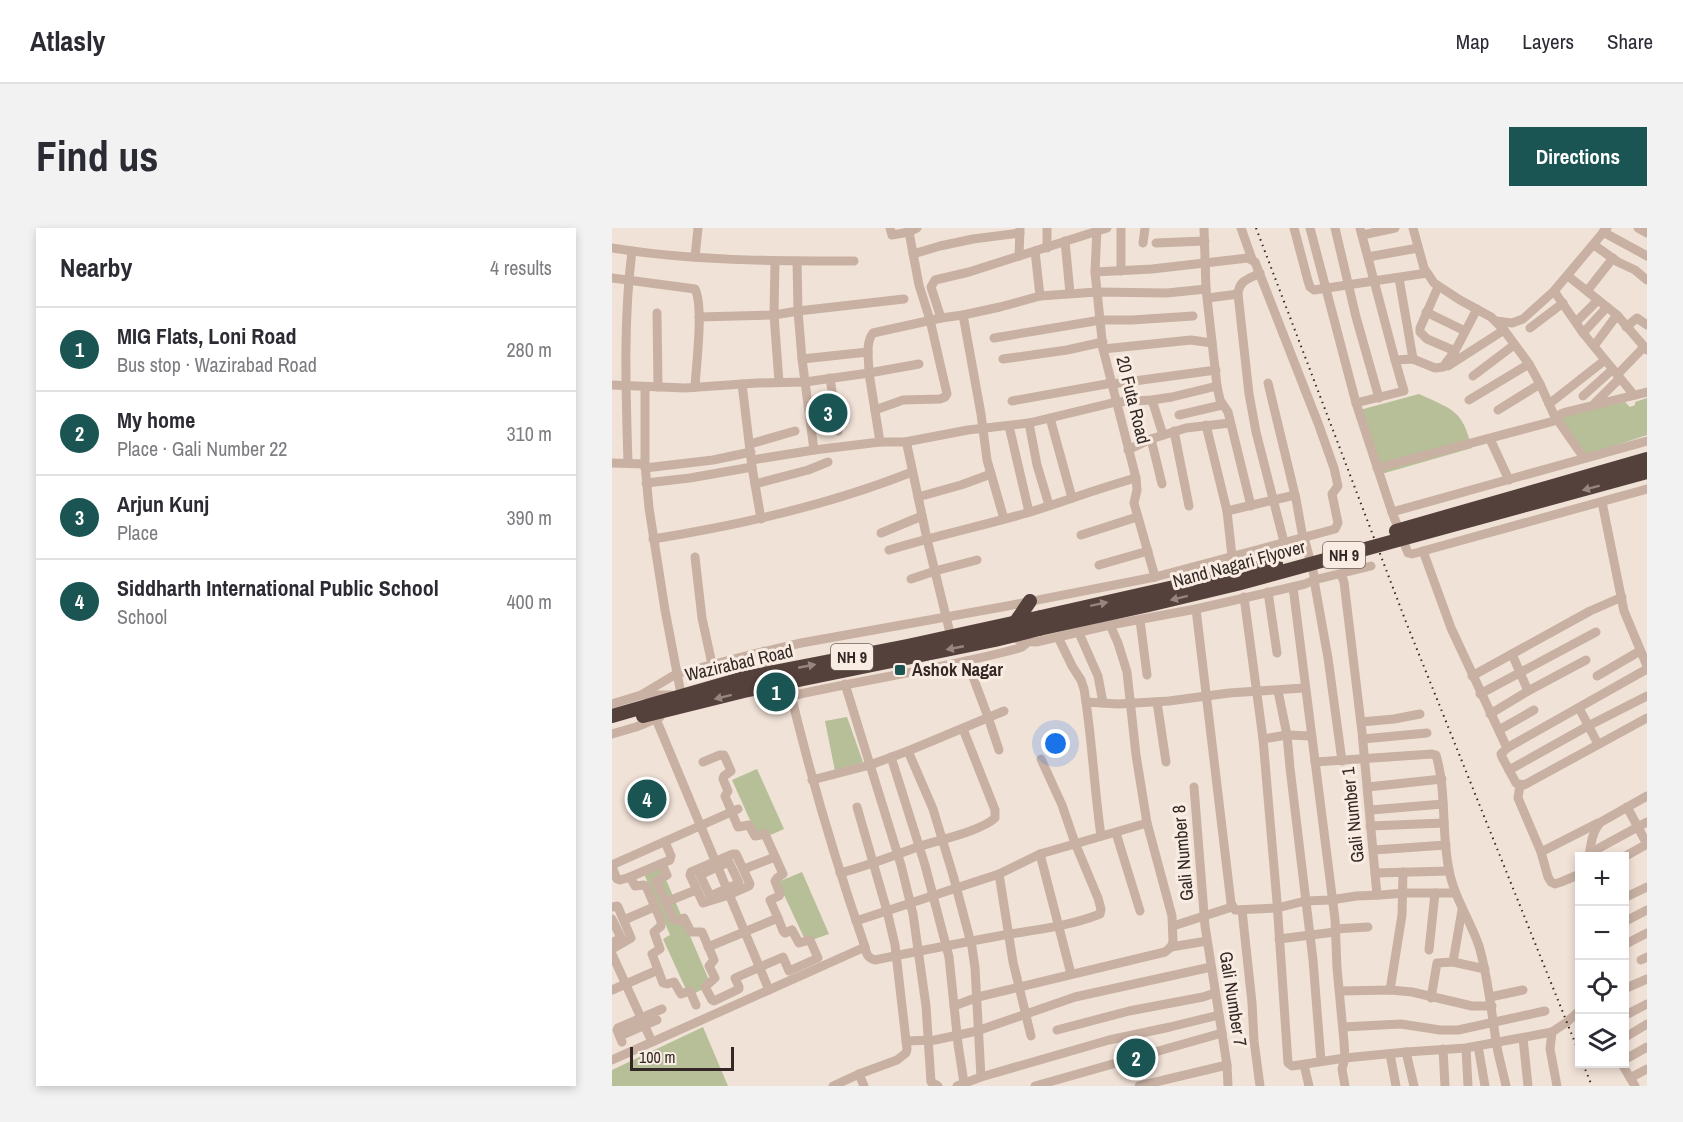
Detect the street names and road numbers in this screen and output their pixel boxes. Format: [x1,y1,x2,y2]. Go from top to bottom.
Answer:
street label: 20 Futa Road [1111,353,1156,446]
street label: Nand Nagari Flyover [1170,534,1308,593]
road number: NH 9 [1323,542,1365,568]
street label: Wazirabad Road [682,638,795,687]
road number: NH 9 [831,644,873,670]
street label: Gali Number 1 [1335,765,1370,864]
street label: Gali Number 8 [1166,804,1199,902]
street label: Gali Number 7 [1214,950,1253,1048]

